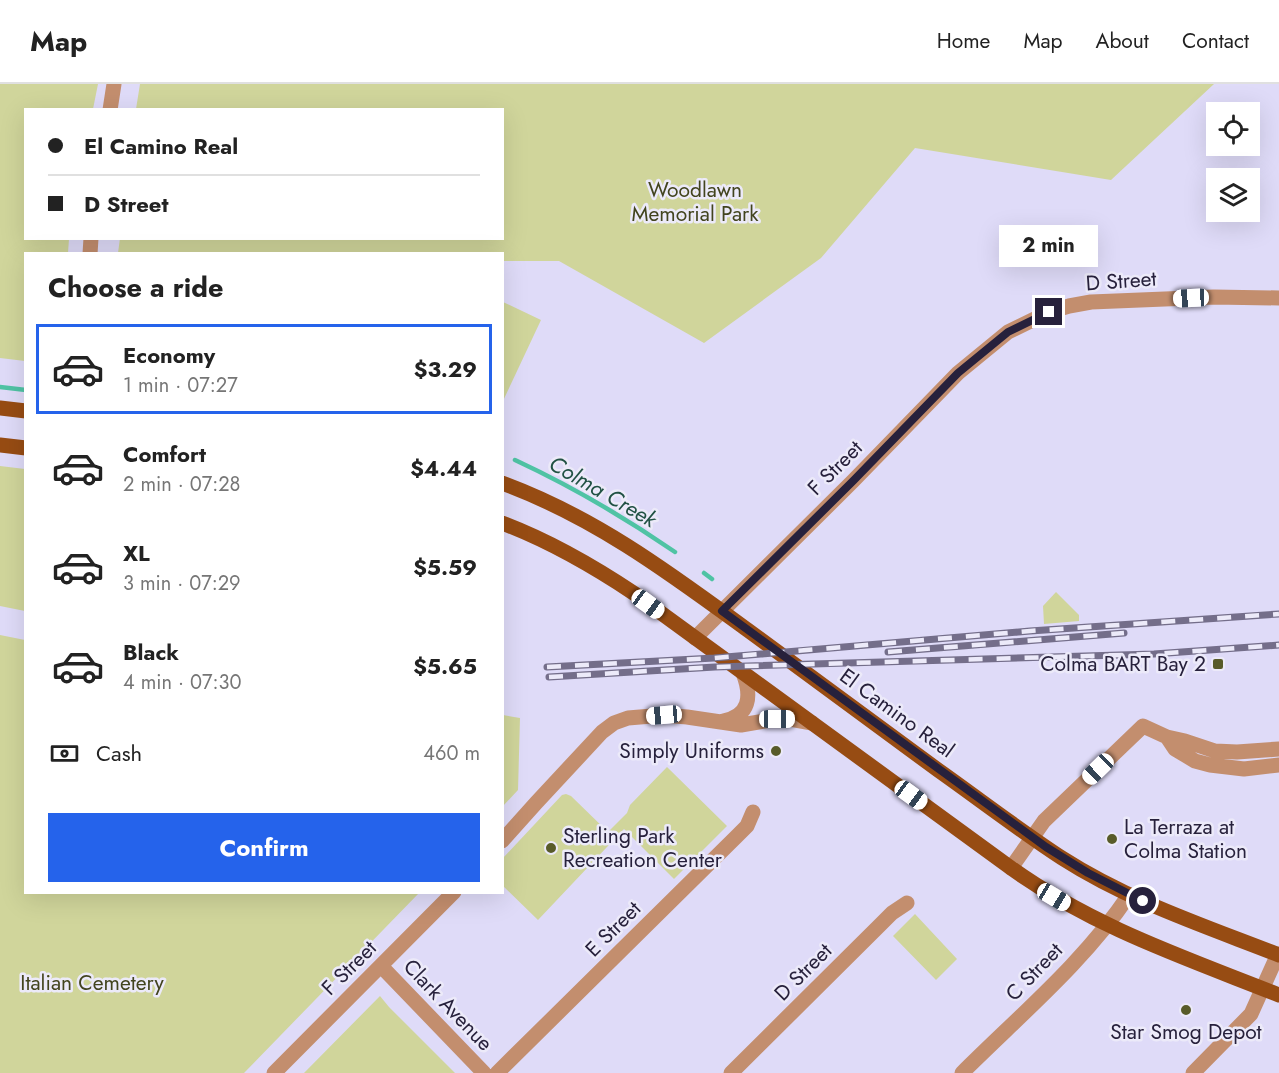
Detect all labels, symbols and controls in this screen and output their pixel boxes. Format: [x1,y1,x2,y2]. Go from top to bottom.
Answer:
text: Map [30,21,87,62]
text: Home [937,26,990,56]
text: Map [1023,26,1063,56]
text: About [1096,26,1149,56]
text: Contact [1182,26,1249,56]
map controls [1206,102,1260,222]
button: locate [1206,102,1260,156]
text: El Camino Real [84,130,238,162]
button: layers [1206,168,1260,222]
park label: Woodlawn Memorial Park [632,175,759,229]
text: D Street [84,188,168,220]
callout: 2 min [1000,225,1098,267]
text: 2 min [1022,231,1075,260]
street label: D Street [1085,264,1157,298]
text: Choose a ride [48,268,223,307]
car [1173,288,1209,308]
route end [1035,298,1062,325]
text: Economy [123,339,215,371]
icon: car [51,342,105,396]
text: $3.29 [414,353,477,385]
text: 1 min · 07:27 [123,371,238,400]
street label: F Street [801,434,869,502]
text: Comfort [123,438,206,470]
icon: car [51,441,105,495]
water label: Colma Creek [543,447,664,536]
text: $4.44 [410,452,477,484]
text: 2 min · 07:28 [123,470,240,499]
text: XL [123,537,150,569]
icon: car [51,540,105,594]
text: $5.59 [413,551,477,583]
text: 3 min · 07:29 [123,569,241,598]
car [628,586,668,622]
text: Black [123,636,179,668]
icon: car [51,639,105,693]
place label: Colma BART Bay 2 [1040,649,1206,679]
text: $5.65 [413,650,477,682]
marker: Colma BART Bay 2 [1211,657,1225,671]
street label: El Camino Real [833,661,961,765]
text: 4 min · 07:30 [123,668,241,697]
car [645,704,683,726]
car [759,710,795,728]
place label: Simply Uniforms [619,736,764,766]
icon: cash [48,737,81,770]
text: Cash [96,737,142,769]
text: 460 m [423,739,480,768]
marker: Simply Uniforms [769,744,783,758]
car [1079,750,1117,788]
car [891,777,931,813]
place label: La Terraza at Colma Station [1124,812,1247,866]
button: Confirm [48,813,480,882]
place label: Sterling Park Recreation Center [563,821,723,875]
marker: La Terraza at Colma Station [1105,832,1119,846]
marker: Sterling Park Recreation Center [544,841,558,855]
car [1034,880,1074,914]
route start [1129,887,1156,914]
street label: E Street [578,894,648,964]
street label: F Street [315,934,383,1002]
street label: D Street [767,936,839,1008]
street label: C Street [999,936,1069,1008]
street label: Clark Avenue [396,952,500,1058]
park label: Italian Cemetery [20,968,164,998]
marker: Star Smog Depot [1179,1003,1193,1017]
place label: Star Smog Depot [1110,1017,1262,1047]

